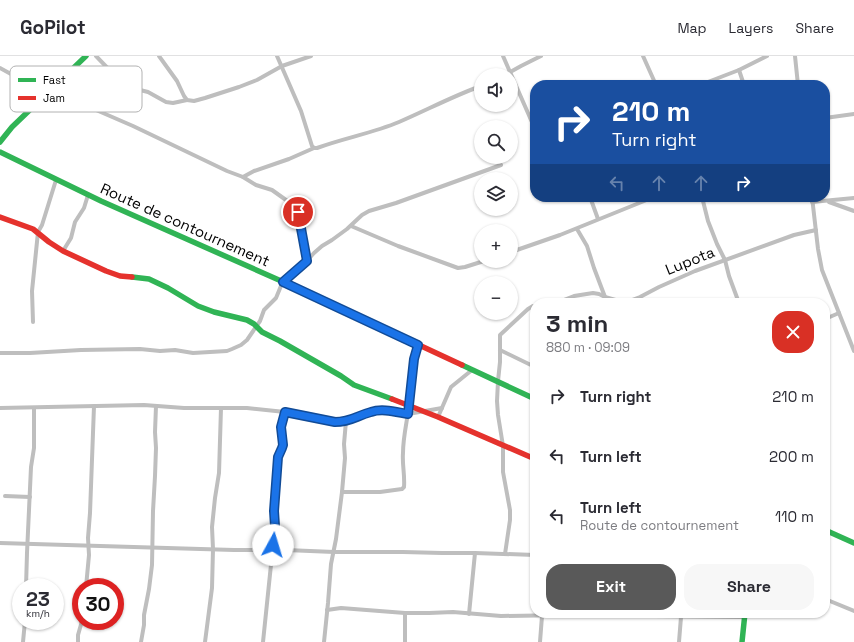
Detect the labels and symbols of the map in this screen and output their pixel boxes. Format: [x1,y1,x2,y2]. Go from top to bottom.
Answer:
legend [10,66,142,112]
text: Fast [43,73,66,87]
text: Jam [43,91,65,105]
street label: Route de contournement [98,179,273,271]
pin [281,195,315,229]
street label: Lupota [662,242,718,279]
position arrow [252,524,294,566]
speed limit sign: 30 [72,578,124,630]

